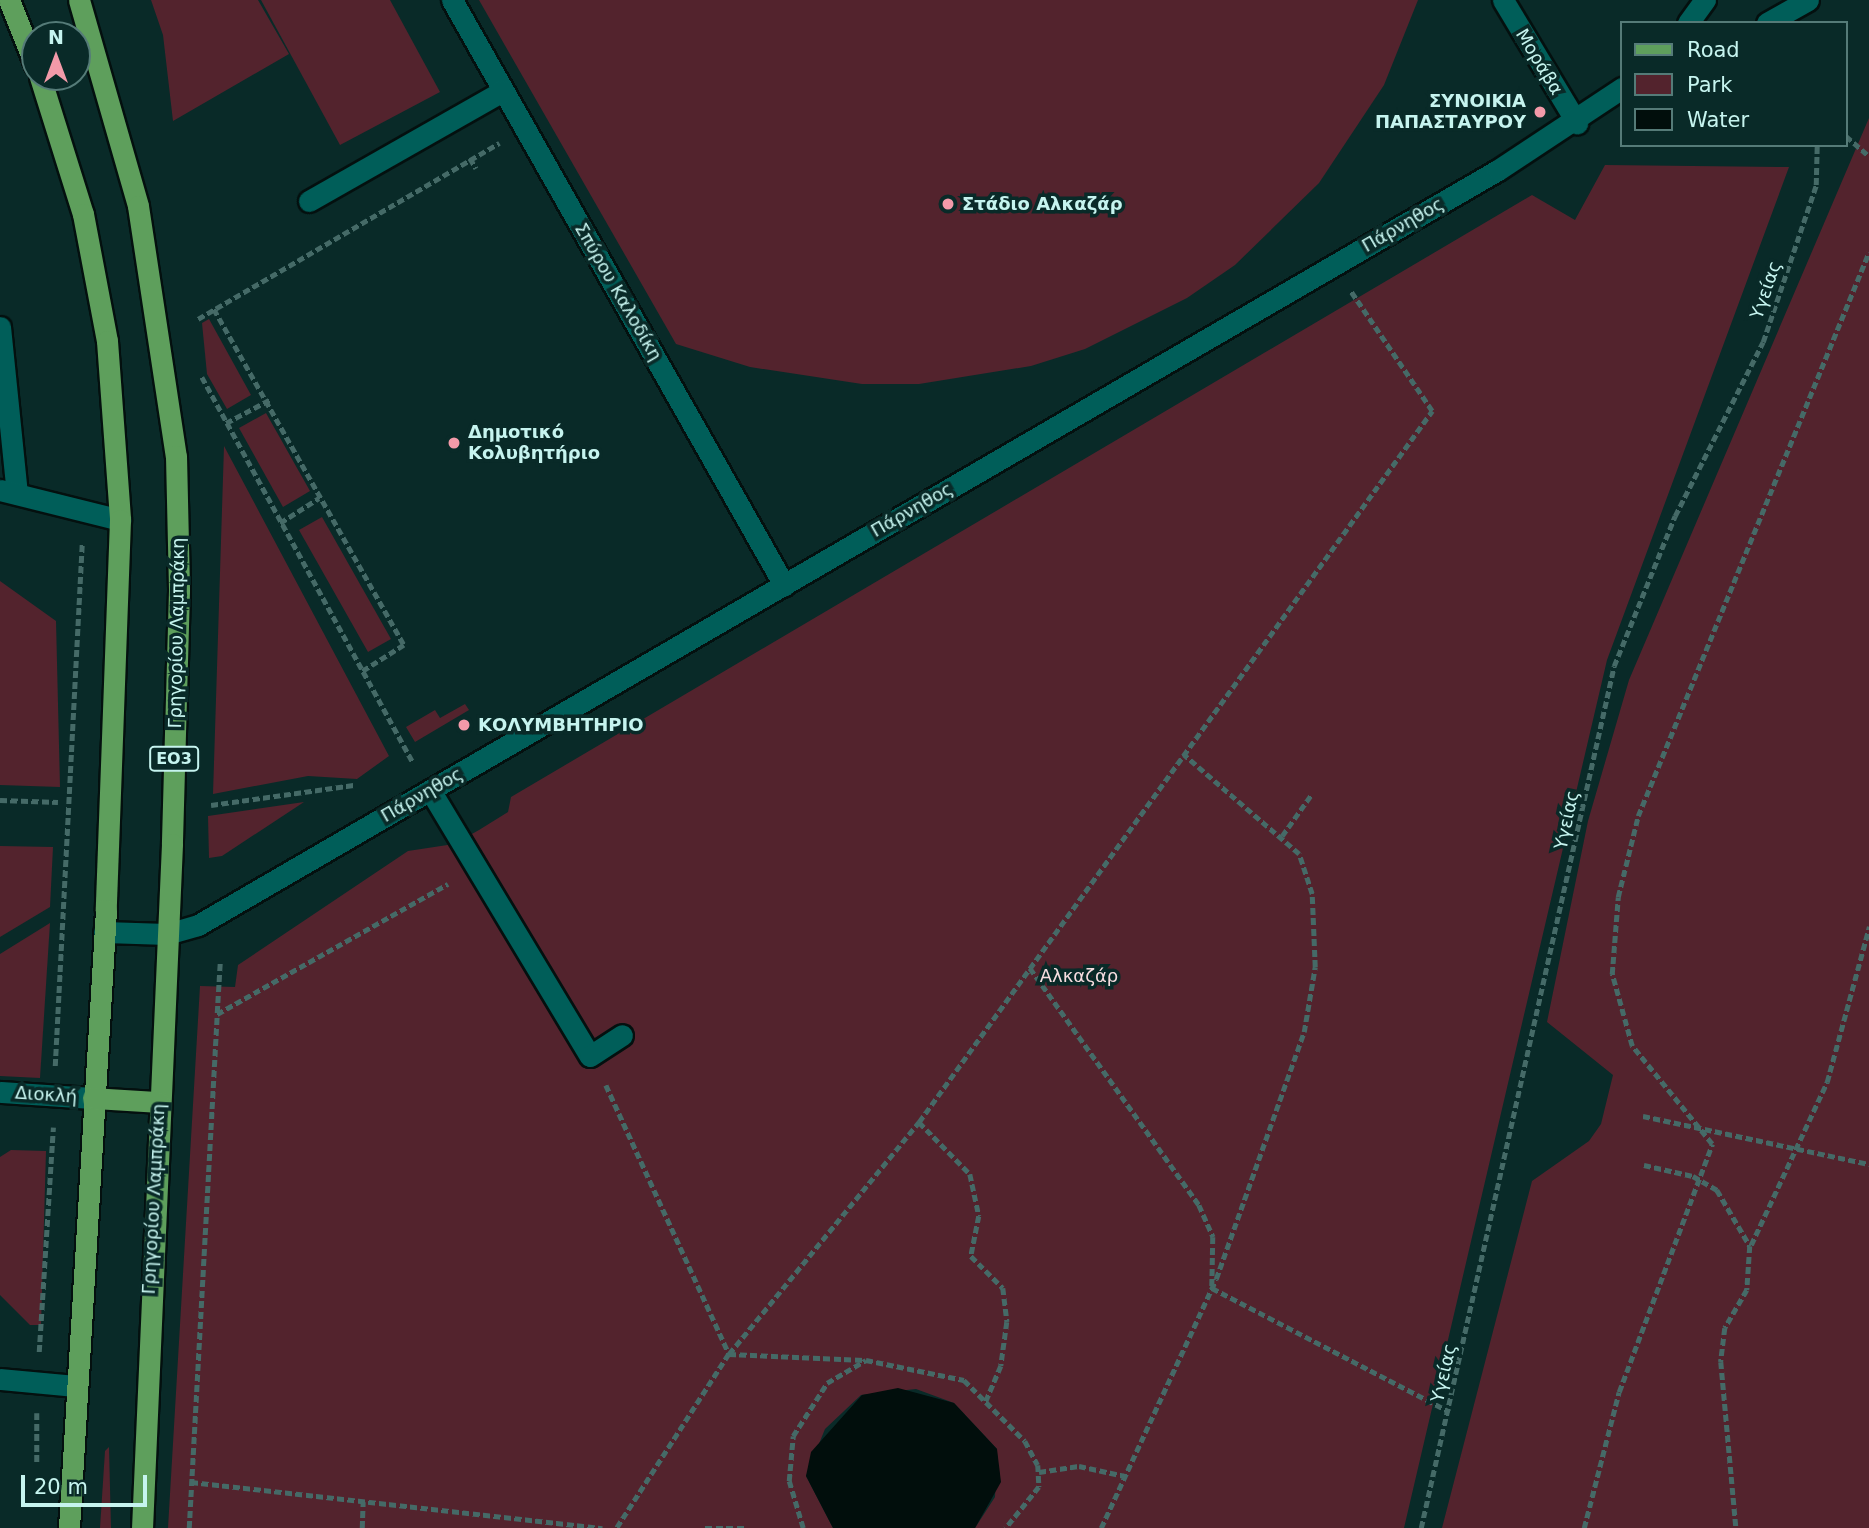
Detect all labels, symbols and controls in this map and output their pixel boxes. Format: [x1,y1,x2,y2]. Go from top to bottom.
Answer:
north arrow [21,21,91,91]
legend [1620,21,1848,147]
street label: Μοράβα [1511,25,1567,99]
text: N [48,26,64,48]
text: Road [1687,38,1740,62]
text: Park [1687,73,1732,97]
place label: ΣΥΝΟΙΚΙΑ ΠΑΠΑΣΤΑΥΡΟΥ [1375,91,1526,134]
marker: ΣΥΝΟΙΚΙΑ ΠΑΠΑΣΤΑΥΡΟΥ [1532,104,1548,120]
text: Water [1687,108,1749,132]
place label: Στάδιο Αλκαζάρ [962,193,1123,215]
street label: Πάρνηθος [1358,193,1448,257]
marker: Στάδιο Αλκαζάρ [940,196,956,212]
street label: Σπύρου Καλοδίκη [570,219,666,365]
street label: Υγείας [1746,258,1786,322]
place label: Δημοτικό Κολυβητήριο [468,422,600,464]
marker: Δημοτικό Κολυβητήριο [446,435,462,451]
street label: Πάρνηθος [867,478,957,542]
street label: Γρηγορίου Λαμπράκη [165,537,189,729]
place label: ΚΟΛΥΜΒΗΤΗΡΙΟ [478,714,643,736]
marker: ΚΟΛΥΜΒΗΤΗΡΙΟ [456,717,472,733]
road number: ΕΟ3 [148,746,200,772]
street label: Πάρνηθος [377,763,467,827]
street label: Υγείας [1550,788,1584,852]
park label: Αλκαζάρ [1040,965,1118,987]
street label: Διοκλή [14,1082,78,1108]
street label: Γρηγορίου Λαμπράκη [138,1103,170,1295]
street label: Υγείας [1427,1341,1461,1405]
scale bar [24,1462,150,1506]
text: 20 m [34,1475,88,1499]

